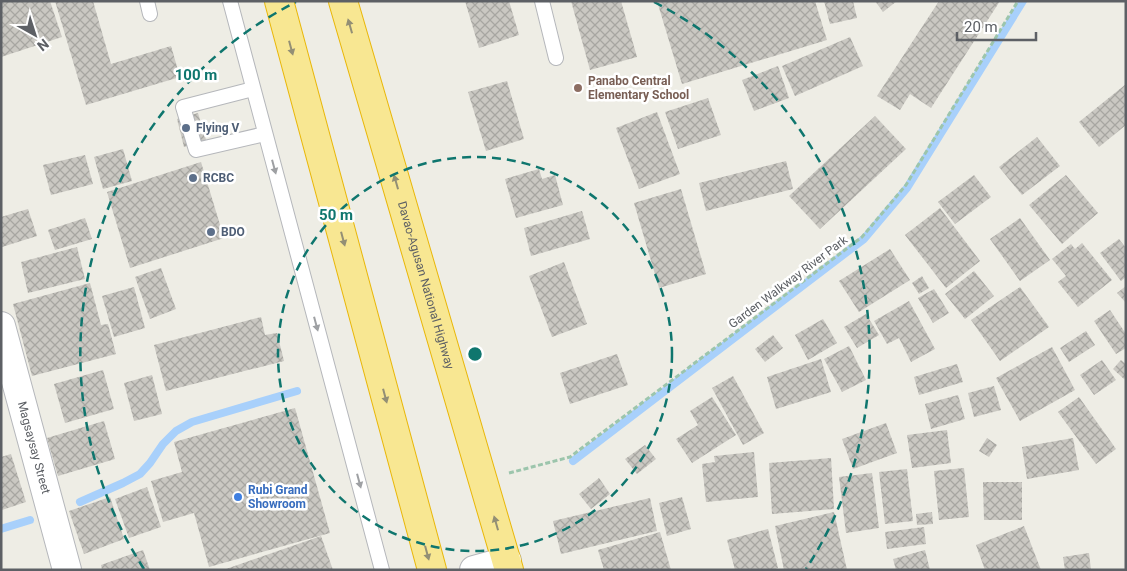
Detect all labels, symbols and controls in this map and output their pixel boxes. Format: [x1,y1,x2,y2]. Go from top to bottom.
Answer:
north arrow [10,10,60,60]
scale bar [957,10,1036,42]
text: 20 m [964,18,998,36]
one-way arrow [346,19,354,34]
text: N [34,36,52,54]
one-way arrow [288,41,296,56]
text: 100 m [175,66,217,84]
place label: Panabo Central Elementary School [588,74,689,102]
marker: Panabo Central Elementary School [572,82,584,94]
place label: Flying V [196,121,240,135]
marker: Flying V [180,122,192,134]
one-way arrow [271,159,279,174]
place label: RCBC [203,171,234,185]
marker: RCBC [187,172,199,184]
one-way arrow [391,175,399,190]
street label: Davao-Agusan National Highway [395,200,457,371]
text: 50 m [319,206,353,224]
place label: BDO [221,225,245,239]
marker: BDO [205,226,217,238]
one-way arrow [339,232,347,247]
street label: Garden Walkway River Park [726,232,851,331]
one-way arrow [313,316,321,331]
centre of rings [466,345,484,363]
one-way arrow [381,388,389,403]
street label: Magsaysay Street [15,400,53,495]
one-way arrow [355,473,363,488]
place label: Rubi Grand Showroom [248,483,308,511]
marker: Rubi Grand Showroom [232,491,244,503]
one-way arrow [491,515,499,530]
one-way arrow [424,545,432,560]

